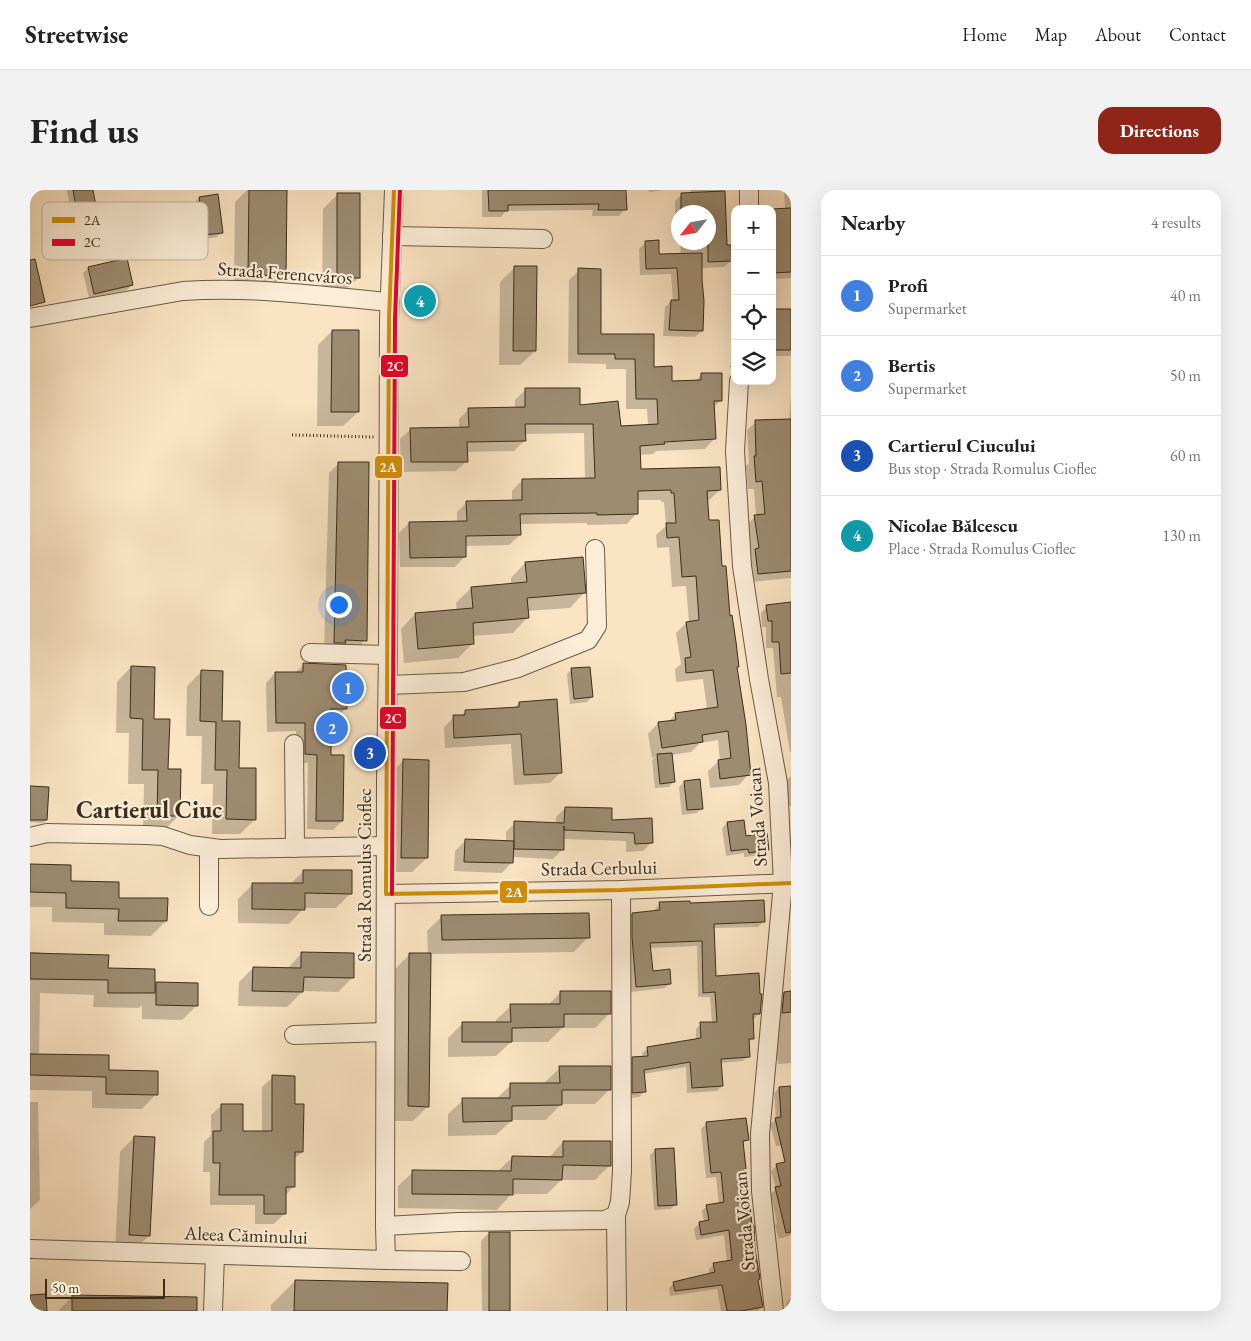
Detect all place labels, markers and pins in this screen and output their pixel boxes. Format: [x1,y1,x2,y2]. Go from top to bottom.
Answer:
pin: 4 [404,282,436,320]
pin: 1 [332,669,364,707]
pin: 2 [316,709,348,747]
pin: 3 [354,734,386,772]

